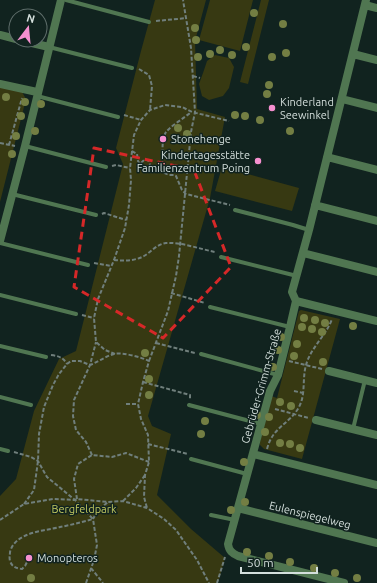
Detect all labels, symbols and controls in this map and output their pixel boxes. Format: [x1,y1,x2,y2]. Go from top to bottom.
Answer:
north arrow [8,8,48,48]
text: N [25,11,36,25]
place label: Kinderland Seewinkel [280,96,334,121]
marker: Kinderland Seewinkel [267,103,277,113]
place label: Stonehenge [171,133,231,145]
marker: Stonehenge [158,134,168,144]
place label: Kindertagesstätte Familienzentrum Poing [137,149,250,174]
marker: Kindertagesstätte Familienzentrum Poing [253,156,263,166]
street label: Gebrüder-Grimm-Straße [239,327,283,445]
street label: Eulenspiegelweg [268,499,352,531]
park label: Bergfeldpark [52,503,117,515]
scale bar [241,549,317,575]
place label: Monopteros [37,552,98,564]
marker: Monopteros [24,553,34,563]
text: 50 m [247,556,274,569]

